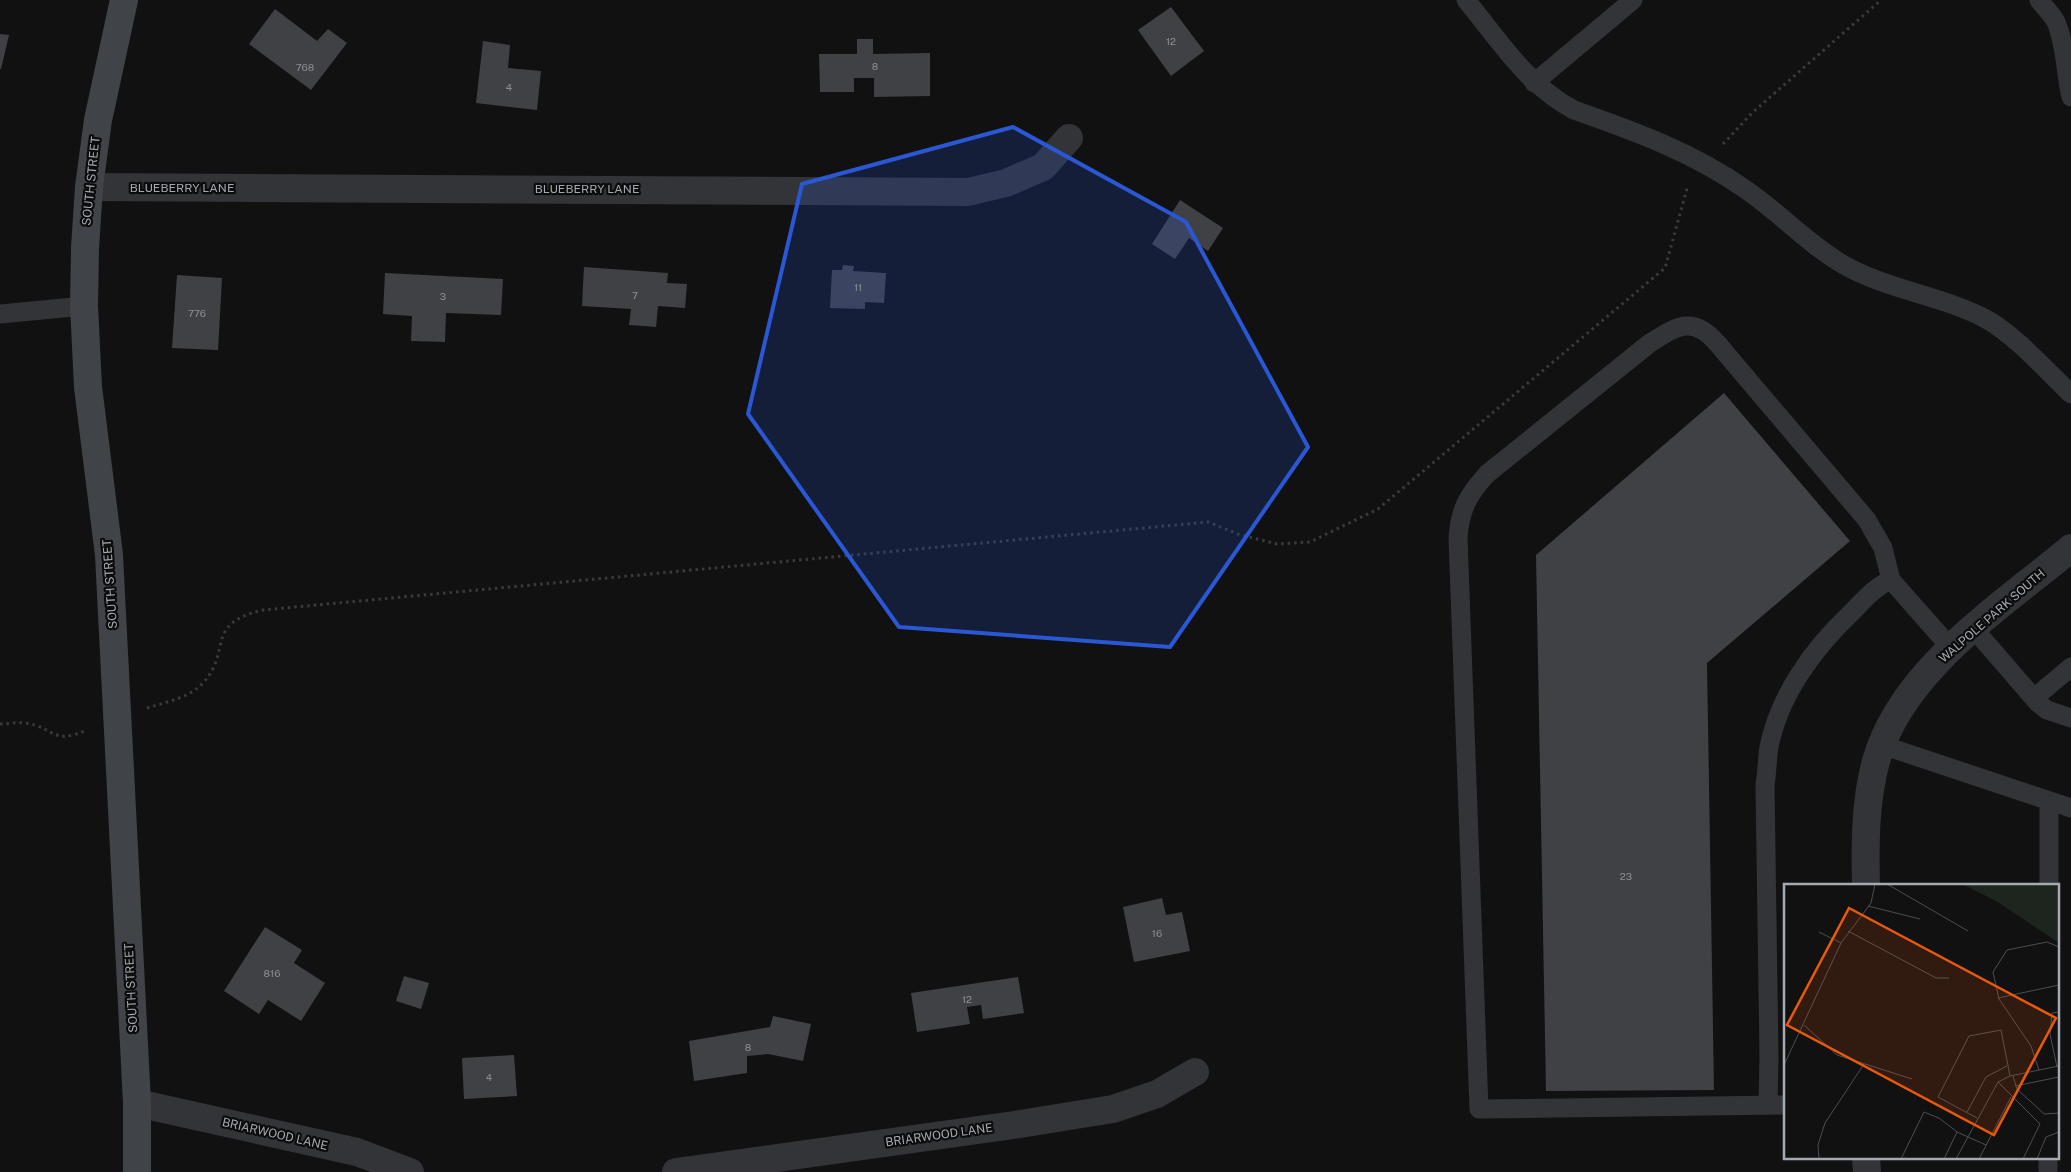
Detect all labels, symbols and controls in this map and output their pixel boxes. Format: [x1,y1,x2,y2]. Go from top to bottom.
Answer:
house number: 12 [1166,35,1176,47]
house number: 8 [872,60,878,72]
house number: 768 [296,61,314,73]
house number: 4 [506,81,512,93]
street label: SOUTH STREET [79,136,103,226]
street label: BLUEBERRY LANE [130,181,234,195]
street label: BLUEBERRY LANE [535,182,639,196]
house number: 11 [854,281,862,293]
house number: 7 [632,289,638,301]
house number: 3 [440,290,446,302]
house number: 776 [188,307,206,319]
street label: SOUTH STREET [100,539,120,629]
street label: WALPOLE PARK SOUTH [1936,566,2048,666]
house number: 23 [1620,870,1632,882]
inset map [1784,884,2058,1160]
house number: 16 [1152,927,1162,939]
street label: SOUTH STREET [122,943,140,1033]
house number: 816 [264,967,280,979]
house number: 12 [962,993,972,1005]
house number: 8 [745,1041,751,1053]
house number: 4 [486,1071,492,1083]
street label: BRIARWOOD LANE [221,1115,329,1153]
street label: BRIARWOOD LANE [884,1121,994,1149]

